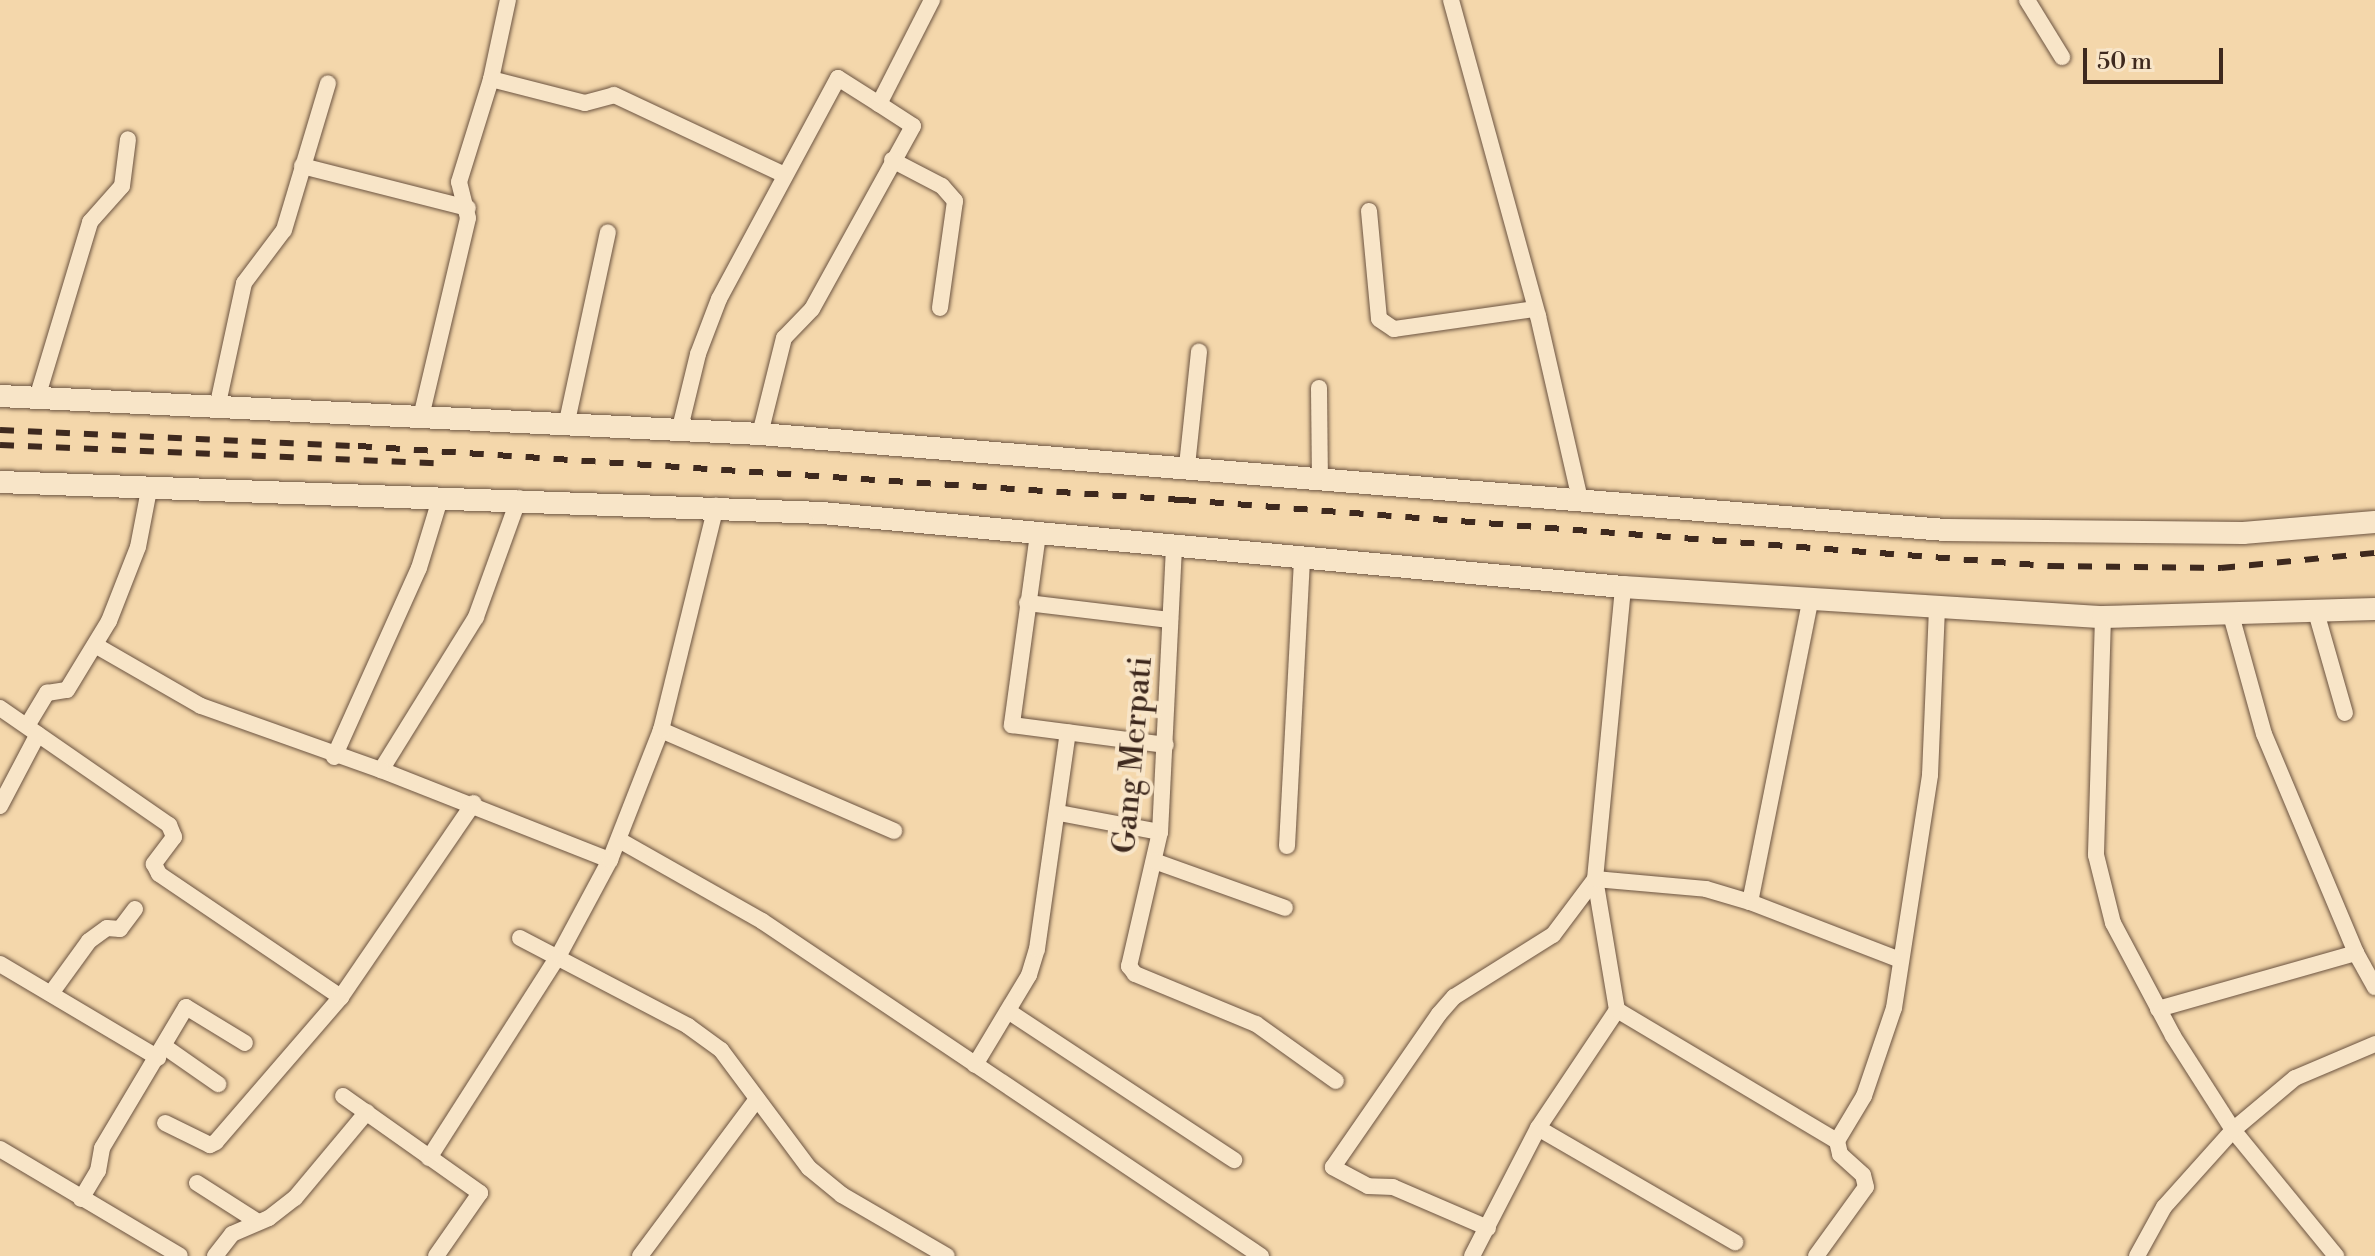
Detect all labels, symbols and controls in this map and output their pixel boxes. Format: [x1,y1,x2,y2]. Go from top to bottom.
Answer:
scale bar [2087,32,2227,82]
text: 50 m [2097,47,2152,77]
street label: Gang Merpati [1105,655,1161,855]

